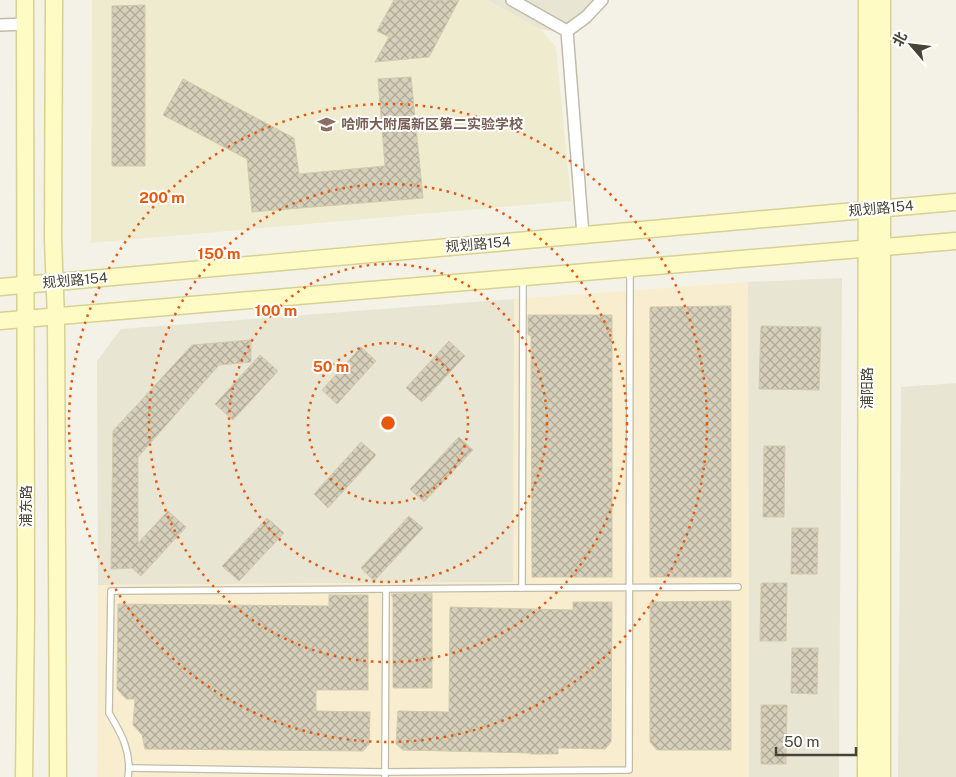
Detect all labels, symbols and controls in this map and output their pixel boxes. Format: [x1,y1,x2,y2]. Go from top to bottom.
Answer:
north arrow [886,20,936,70]
text: 北 [889,29,910,49]
school or university icon: 哈师大附属新区第二实验学校 [317,114,337,134]
place label: 哈师大附属新区第二实验学校 [341,116,523,132]
text: 200 m [139,189,185,206]
street label: 规划路154 [848,197,915,219]
street label: 规划路154 [445,233,512,255]
text: 150 m [197,245,241,262]
street label: 规划路154 [42,269,109,291]
text: 100 m [255,302,297,319]
text: 50 m [313,358,349,375]
street label: 浦阳路 [859,367,875,409]
centre of rings [379,414,397,432]
street label: 浦东路 [18,485,34,527]
scale bar [776,724,856,756]
text: 50 m [784,733,819,750]

